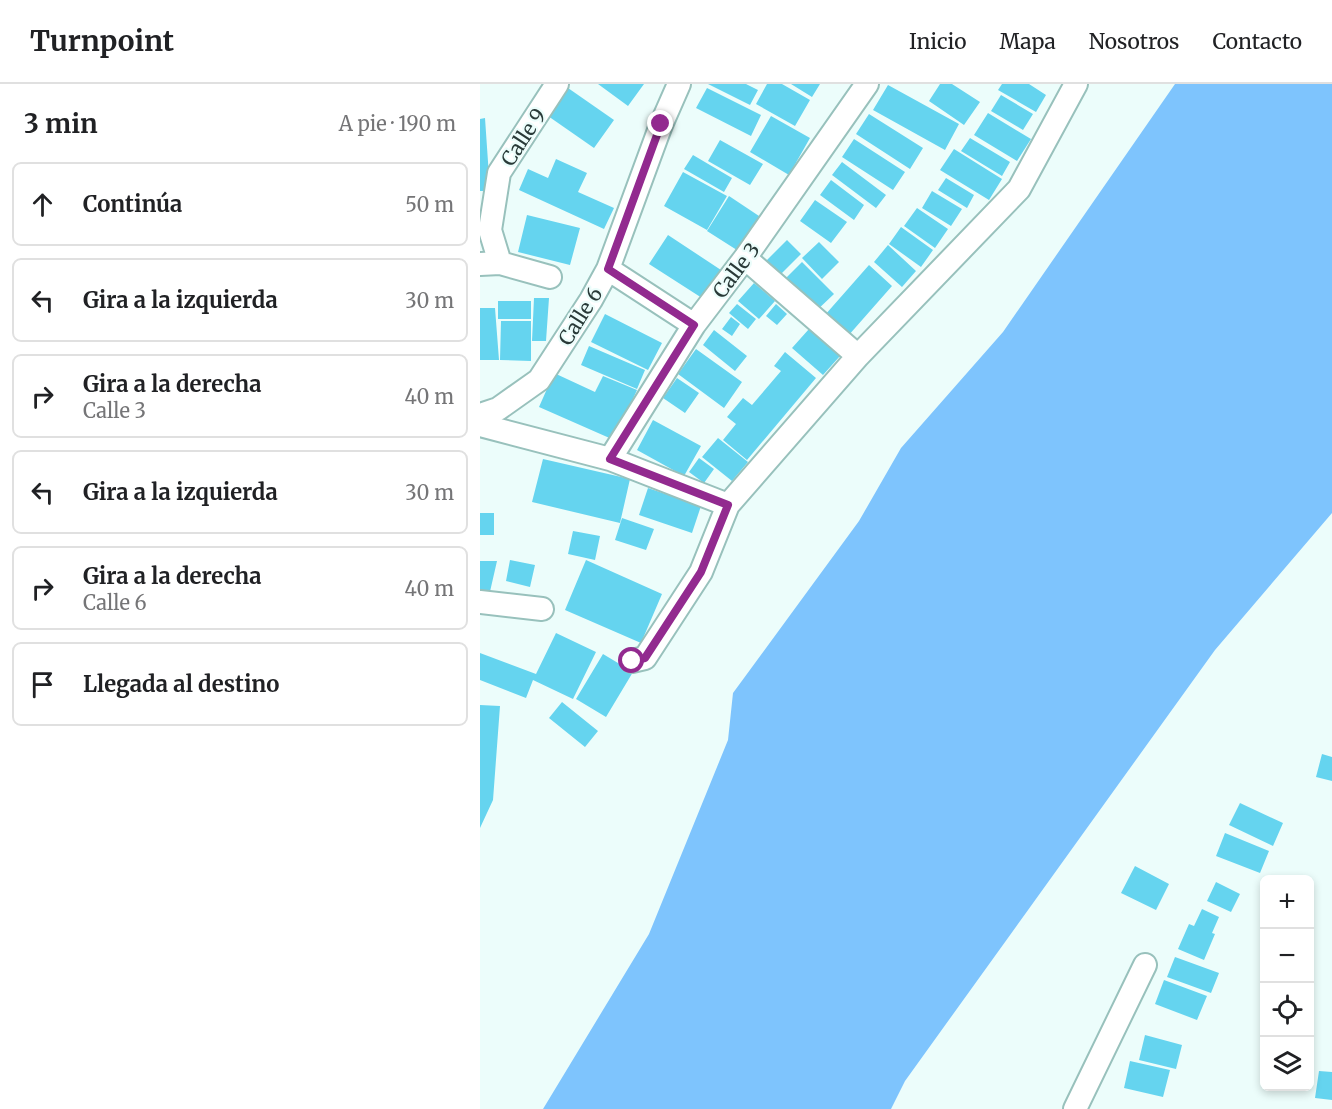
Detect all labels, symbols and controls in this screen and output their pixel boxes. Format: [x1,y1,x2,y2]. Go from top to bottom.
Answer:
text: Turnpoint [30,23,174,59]
text: Inicio [909,28,967,55]
text: Mapa [1000,28,1056,55]
text: Nosotros [1089,28,1179,55]
text: Contacto [1212,28,1302,55]
street label: Calle 9 [495,103,551,171]
text: 3 min [24,107,98,140]
route end [647,110,673,136]
text: A pie · 190 m [339,111,456,136]
icon: ahead [26,188,59,221]
text: Continúa [83,190,182,218]
text: 50 m [405,192,454,217]
street label: Calle 3 [707,237,765,303]
street label: Calle 6 [553,282,607,350]
icon: left [26,284,59,317]
text: Gira a la izquierda [83,286,278,314]
text: 30 m [405,288,454,313]
text: Gira a la derecha [83,370,261,398]
icon: right [26,380,59,413]
text: 40 m [404,384,454,409]
text: Calle 3 [83,398,146,423]
icon: left [26,476,59,509]
text: Gira a la izquierda [83,478,278,506]
text: 30 m [405,480,454,505]
text: Gira a la derecha [83,562,261,590]
icon: right [26,572,59,605]
text: 40 m [404,576,454,601]
text: Calle 6 [83,590,147,615]
route start [618,647,644,673]
icon: arrive [26,668,59,701]
text: Llegada al destino [83,670,279,698]
map controls [1260,875,1314,1091]
button: + [1260,875,1314,929]
button: − [1260,929,1314,983]
button: locate [1260,983,1314,1037]
button: layers [1260,1037,1314,1091]

